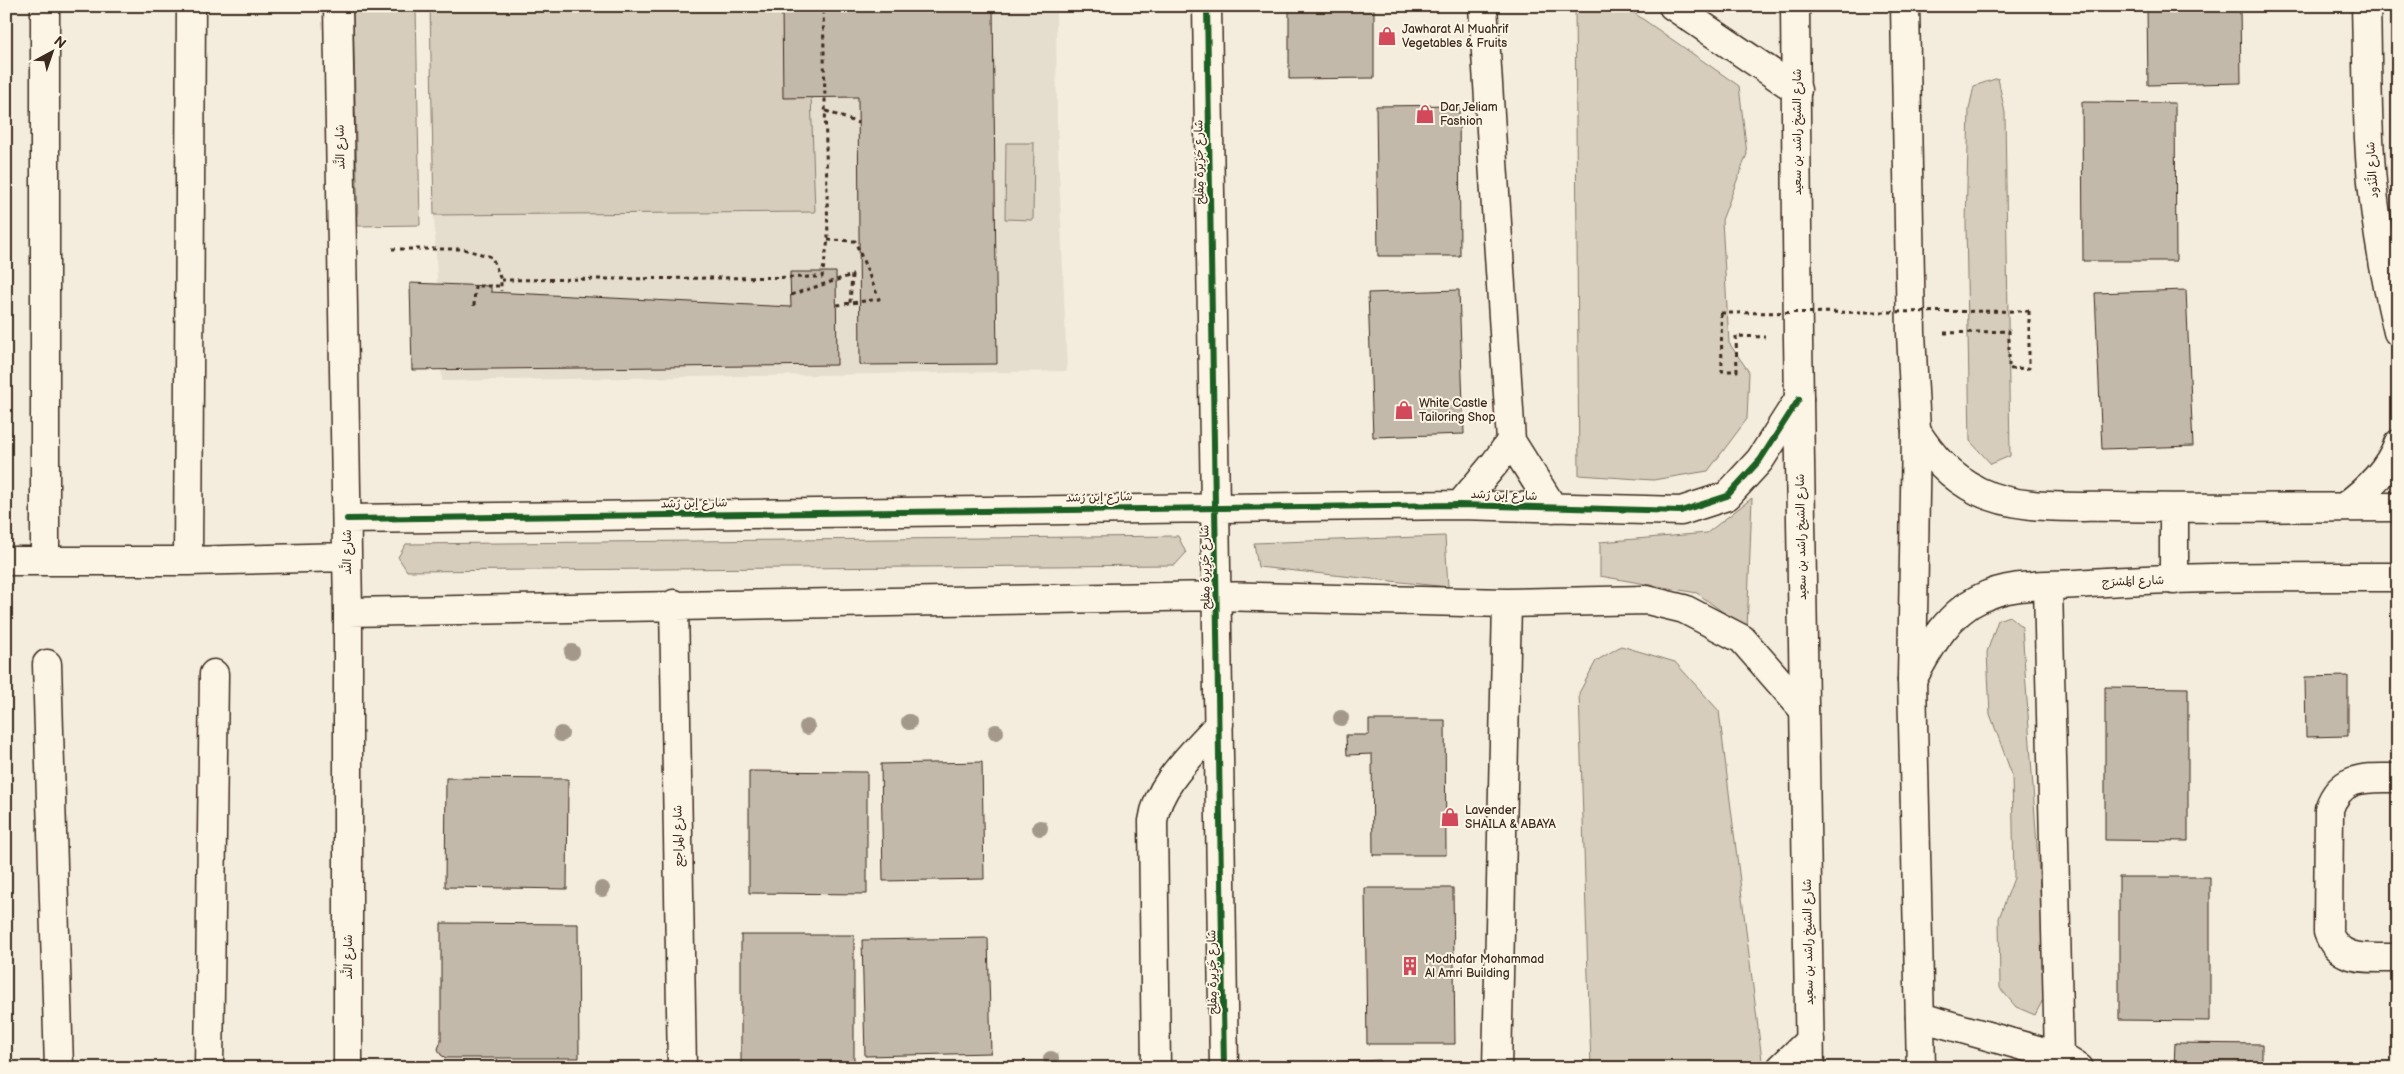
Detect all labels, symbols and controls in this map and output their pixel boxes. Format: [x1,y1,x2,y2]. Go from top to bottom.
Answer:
place label: Jawharat Al Muahrif Vegetables & Fruits [1402,22,1509,51]
shop icon: Jawharat Al Muahrif Vegetables & Fruits [1376,25,1398,47]
north arrow [28,28,78,78]
text: N [51,33,70,52]
street label: شارع الشيخ راشد بن سعيد [1790,69,1806,195]
place label: Dar Jeliam Fashion [1440,100,1498,129]
shop icon: Dar Jeliam Fashion [1414,103,1436,125]
street label: شارع جَزِيرة مِفلِح [1191,120,1209,204]
street label: شارع النَّد [331,124,349,170]
street label: شارع النُّدُود [2360,141,2383,199]
place label: White Castle Tailoring Shop [1419,396,1496,425]
shop icon: White Castle Tailoring Shop [1393,399,1415,421]
street label: شارع الشيخ راشد بن سعيد [1793,474,1811,600]
street label: شارع إبن رُشد [1470,487,1538,505]
street label: شارع إبن رُشد [1065,489,1133,507]
street label: شارع إبن رُشد [660,495,728,513]
street label: شارع جَزِيرة مِفلِح [1197,525,1215,609]
street label: شارع النَّد [338,529,356,575]
street label: شارع المَسْرَج [2102,573,2164,591]
place label: Lavender SHAILA & ABAYA [1465,803,1556,832]
street label: شارع المراجع [670,805,688,867]
shop icon: Lavender SHAILA & ABAYA [1439,806,1461,828]
street label: شارع الشيخ راشد بن سعيد [1800,879,1818,1005]
street label: شارع جَزِيرة مِفلِح [1204,930,1222,1014]
street label: شارع النَّد [339,934,357,980]
place label: Modhafar Mohammad Al Amri Building [1425,952,1544,981]
building icon: Modhafar Mohammad Al Amri Building [1399,955,1421,977]

